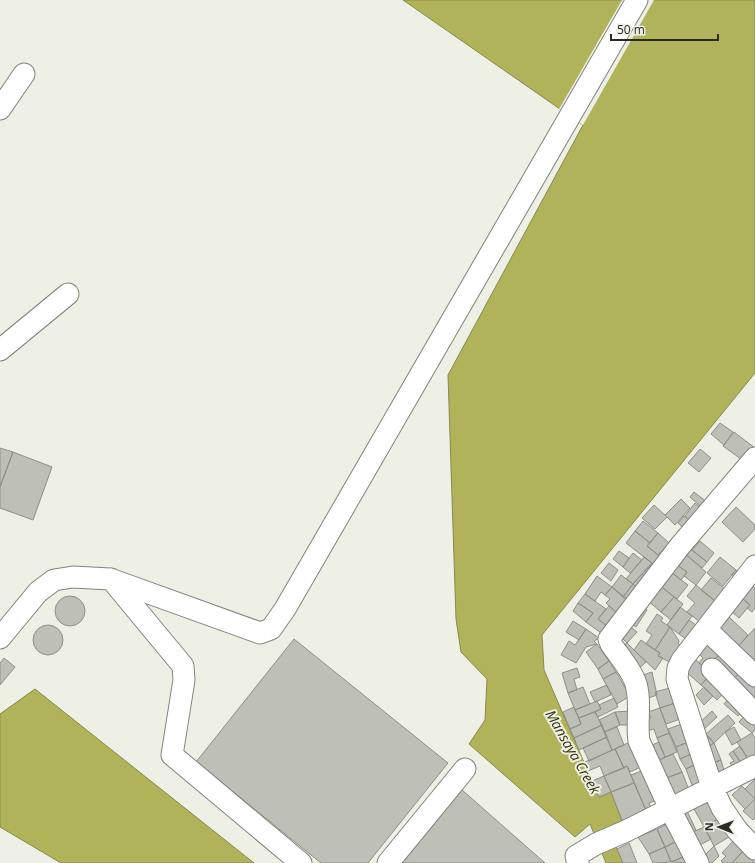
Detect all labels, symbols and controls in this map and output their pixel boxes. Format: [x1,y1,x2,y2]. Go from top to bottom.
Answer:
scale bar [611,16,718,42]
text: 50 m [617,21,645,38]
water label: Mansaya Creek [542,706,606,798]
north arrow [699,807,739,847]
text: N [701,822,716,831]

